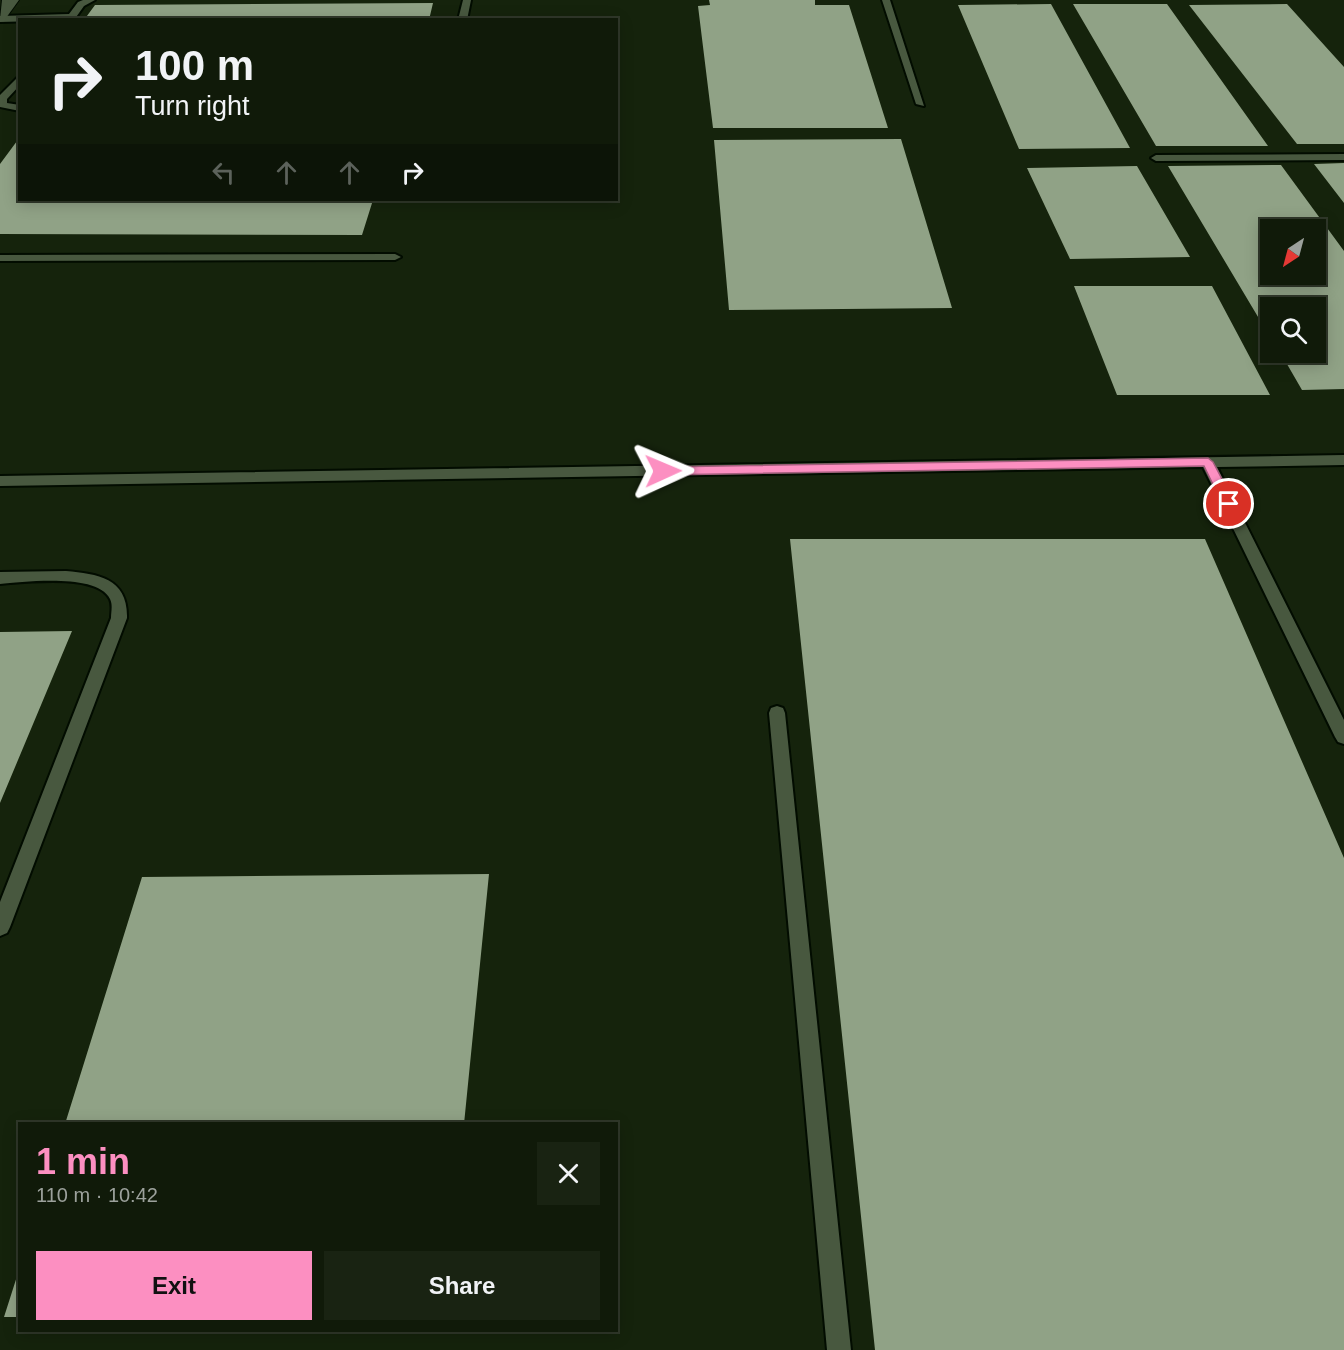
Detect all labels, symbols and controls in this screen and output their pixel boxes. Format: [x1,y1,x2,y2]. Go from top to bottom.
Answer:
icon: right [36,42,114,120]
text: 100 m [135,42,254,89]
text: Turn right [135,91,250,121]
icon: left [207,156,240,189]
icon: ahead [270,156,303,189]
icon: ahead [333,156,366,189]
icon: right [396,156,429,189]
north arrow [1260,219,1326,285]
map controls [1260,219,1326,363]
button: search [1260,297,1326,363]
position arrow [631,439,695,503]
pin [1203,478,1254,529]
icon: arrive [1212,487,1245,520]
text: 1 min [36,1141,130,1182]
button: close [537,1142,600,1205]
text: 110 m · 10:42 [36,1184,158,1206]
button: Exit [36,1251,312,1320]
button: Share [324,1251,600,1320]

